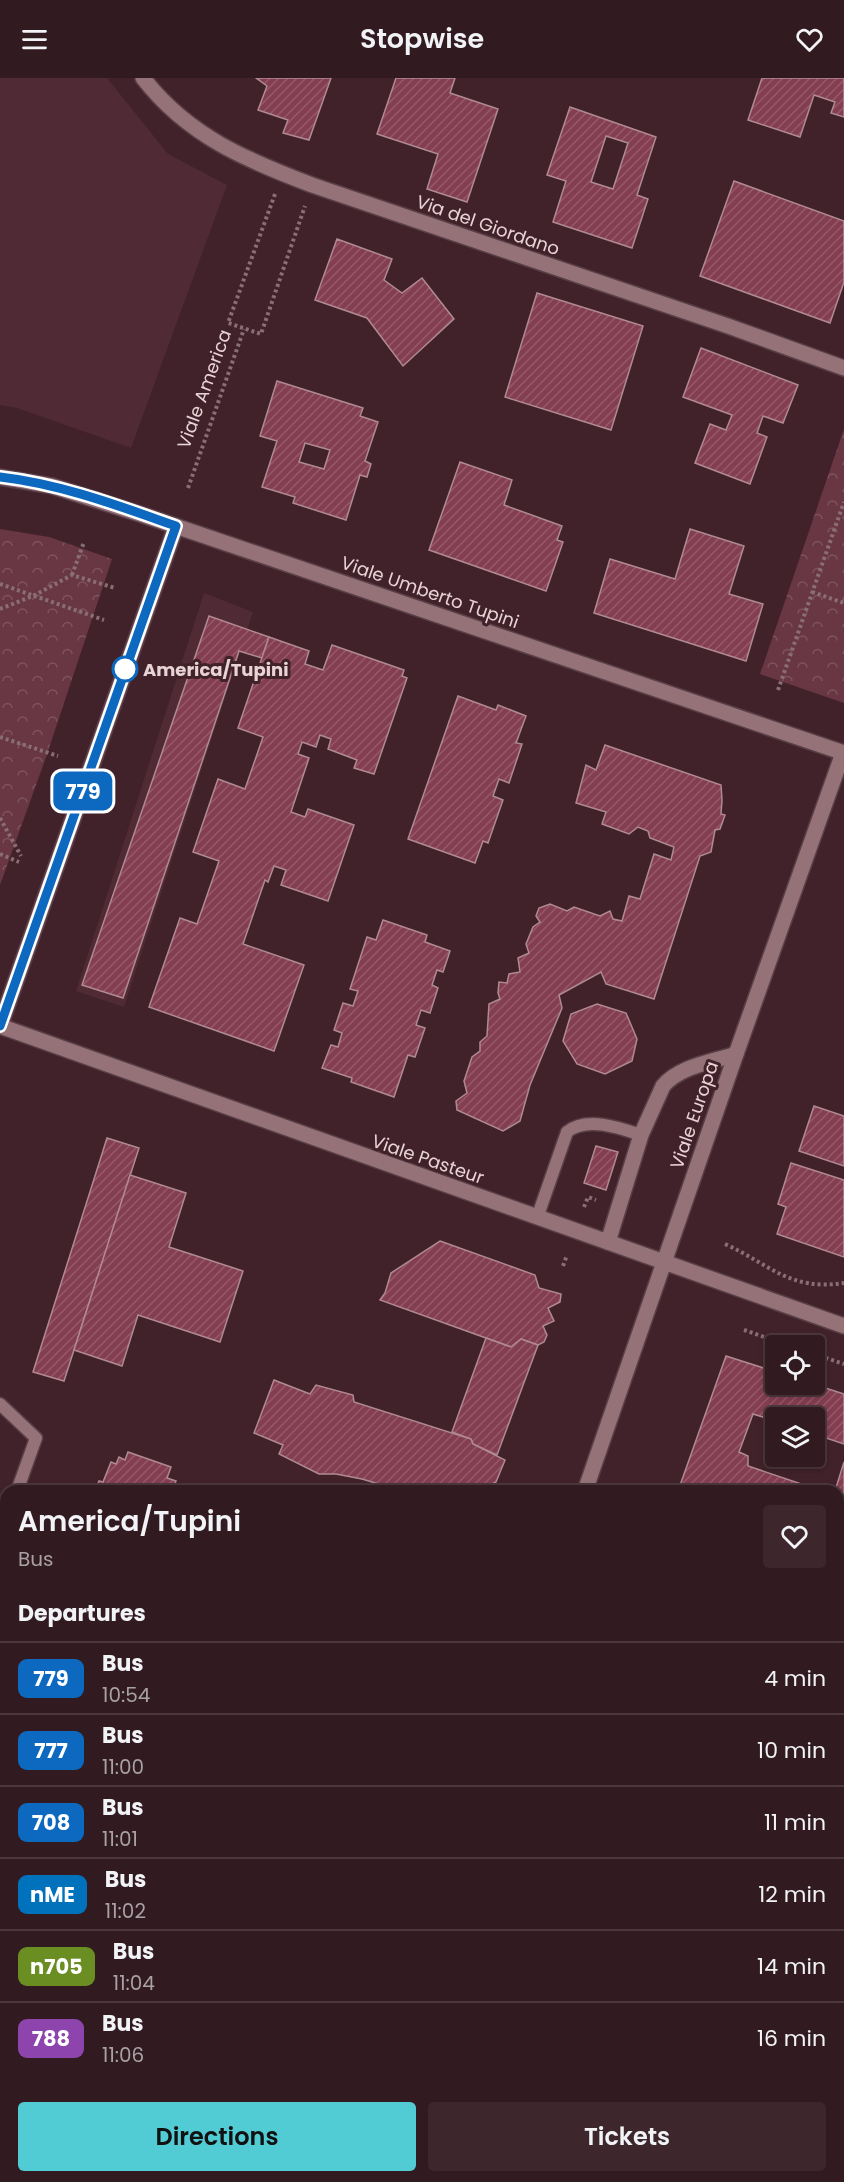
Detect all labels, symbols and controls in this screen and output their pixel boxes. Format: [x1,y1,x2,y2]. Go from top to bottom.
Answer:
text: Stopwise [360,20,484,57]
icon: menu [18,23,51,56]
icon: heart [793,23,826,56]
street label: Via del Giordano [413,189,563,261]
street label: Viale America [171,326,237,452]
street label: Viale Umberto Tupini [338,550,522,634]
marker: America/Tupini [112,656,138,682]
place label: America/Tupini [143,657,288,682]
line badge: 779 [48,772,118,810]
text: 779 [65,777,101,806]
street label: Viale Europa [664,1058,724,1172]
street label: Viale Pasteur [369,1128,488,1190]
map controls [765,1335,825,1467]
button: locate [765,1335,825,1395]
button: layers [765,1407,825,1467]
text: America/Tupini [18,1502,241,1541]
button: heart [763,1505,826,1568]
text: Bus [18,1545,54,1573]
text: Departures [18,1598,146,1629]
text: Bus [102,1648,144,1679]
text: 4 min [764,1663,826,1694]
text: 779 [33,1664,69,1693]
text: 10:54 [102,1681,150,1709]
text: Bus [102,1720,144,1751]
text: 10 min [757,1735,826,1766]
text: 777 [34,1736,68,1765]
text: 11:00 [102,1753,144,1781]
text: Bus [102,1792,144,1823]
text: 11 min [764,1807,826,1838]
text: 708 [32,1808,70,1837]
text: 11:01 [102,1825,138,1853]
text: Bus [105,1864,146,1895]
text: 12 min [758,1879,826,1910]
text: nME [30,1880,75,1909]
text: 11:02 [105,1897,146,1925]
text: Bus [113,1936,154,1967]
text: 14 min [757,1951,826,1982]
text: n705 [30,1952,83,1981]
text: 11:04 [113,1969,155,1997]
text: Bus [102,2008,144,2039]
text: 16 min [757,2023,826,2054]
text: 788 [32,2024,70,2053]
text: 11:06 [102,2041,144,2069]
button: Directions [18,2102,416,2171]
button: Tickets [428,2102,826,2171]

